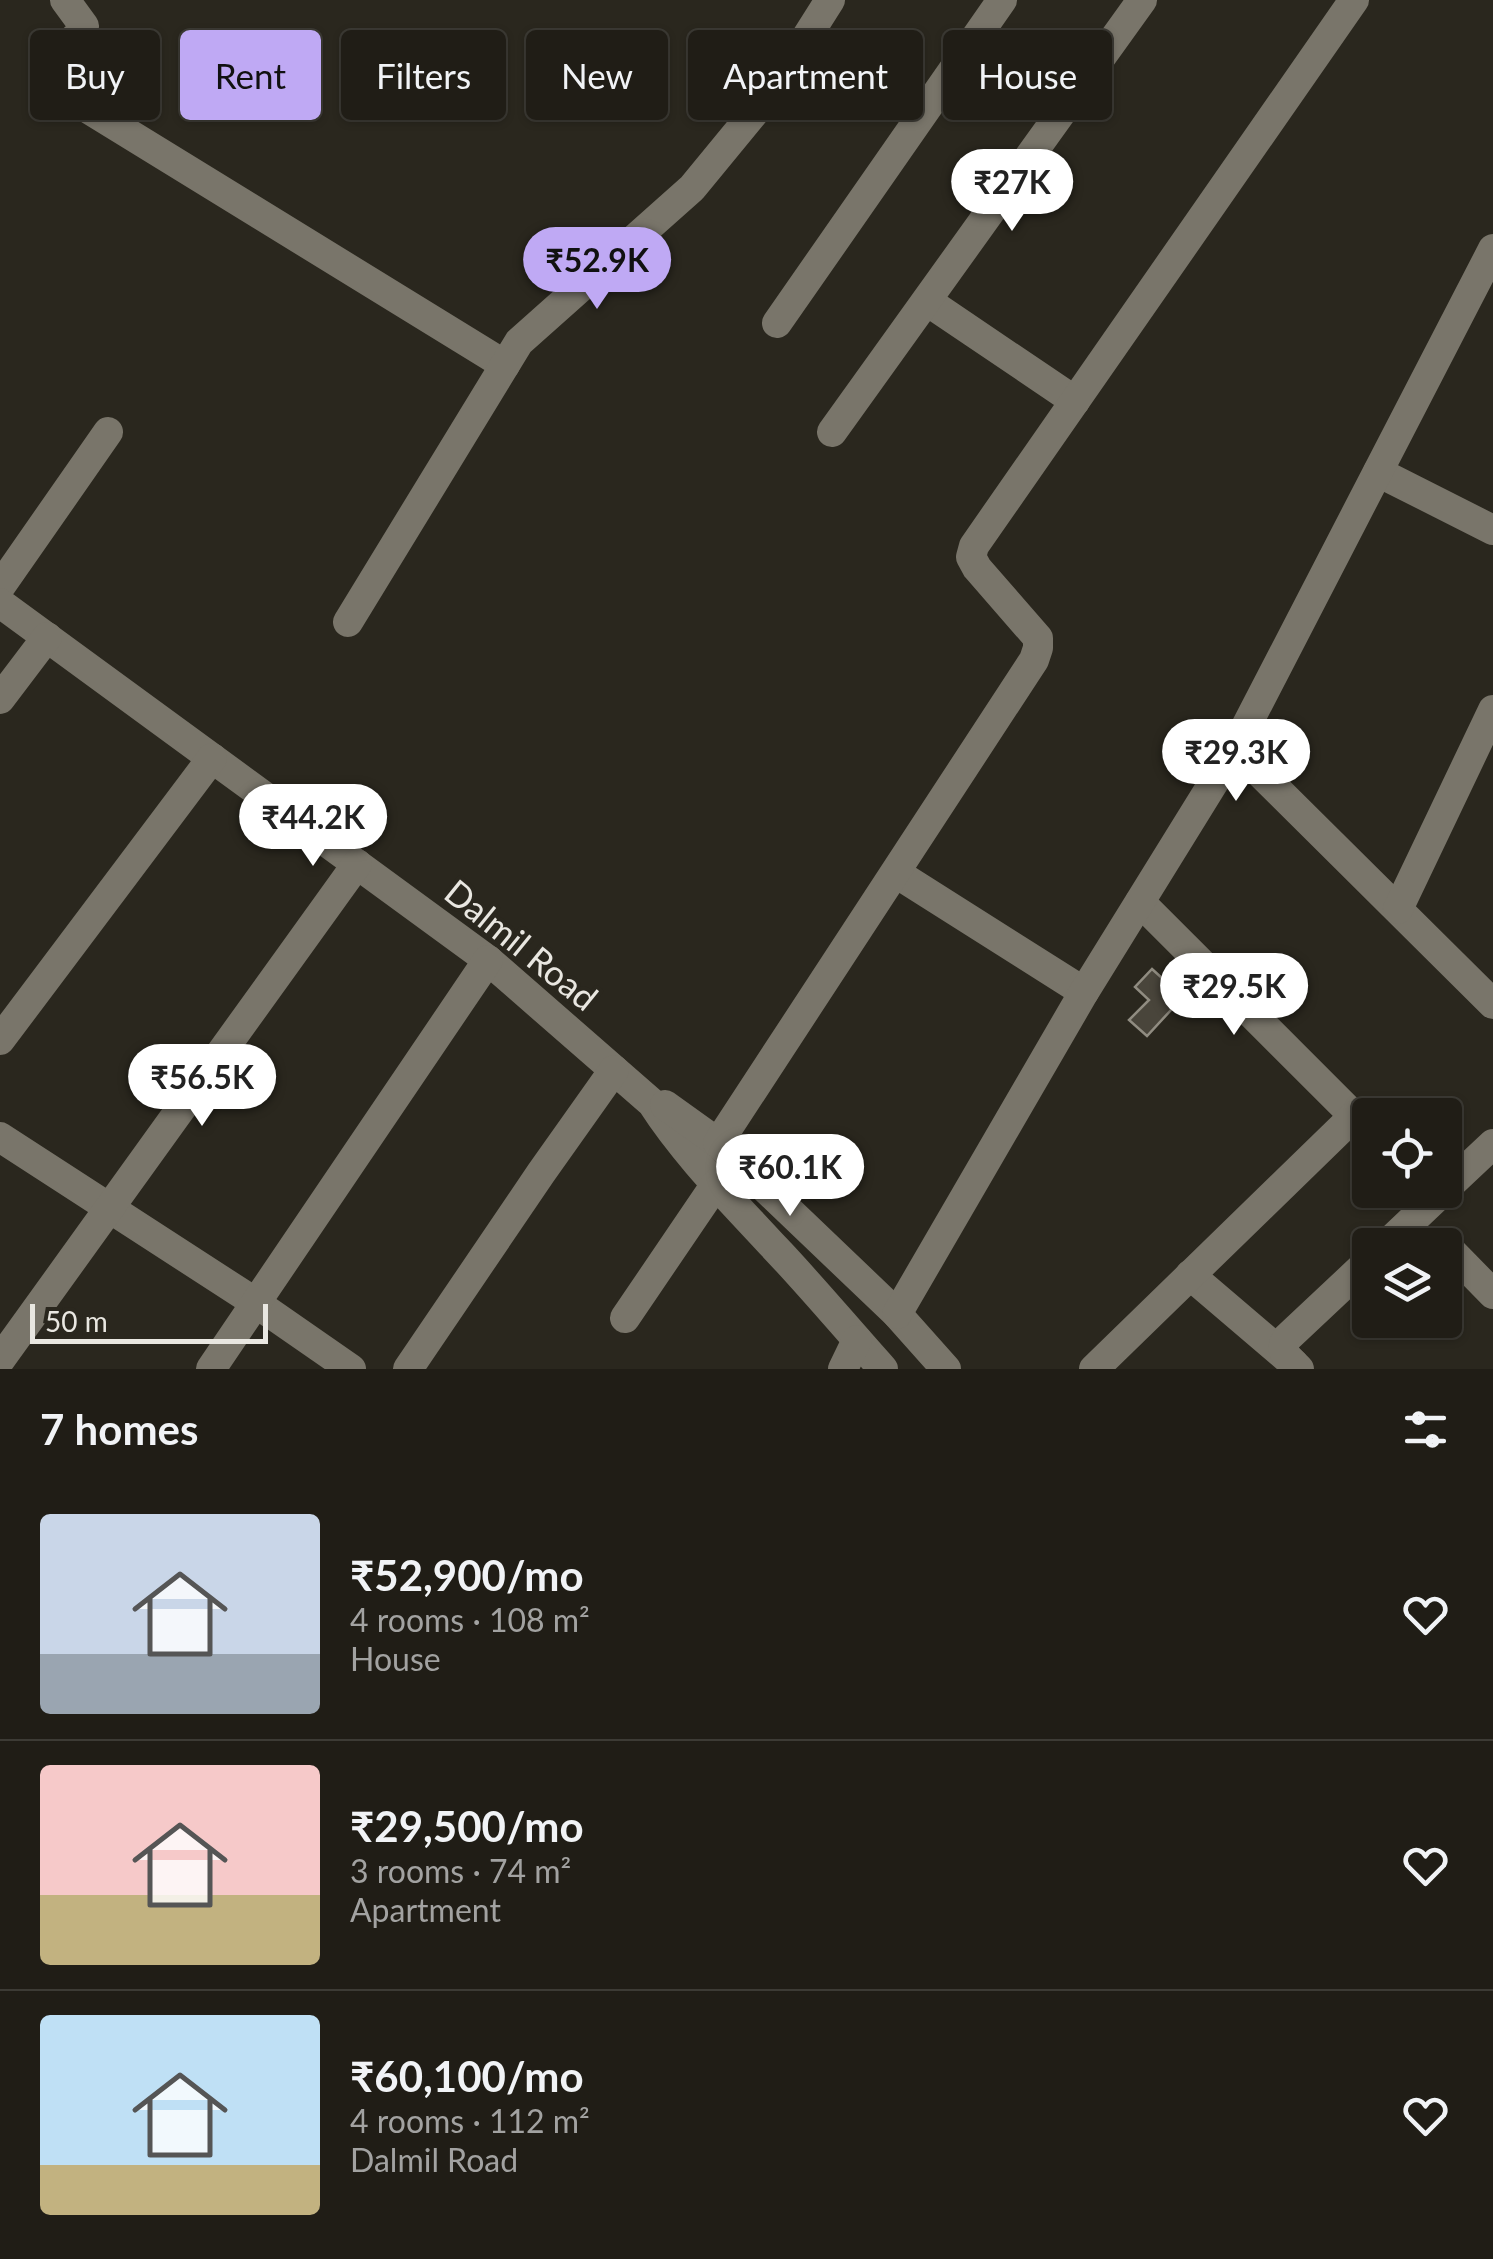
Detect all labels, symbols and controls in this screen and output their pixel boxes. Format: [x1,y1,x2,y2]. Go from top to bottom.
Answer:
chip: Buy [30,30,160,120]
chip: Rent [180,30,321,120]
chip: Filters [341,30,506,120]
chip: New [526,30,668,120]
chip: Apartment [688,30,923,120]
chip: House [943,30,1112,120]
pin: ₹27K [953,149,1071,234]
text: ₹27K [973,162,1051,201]
pin: ₹52.9K [516,227,678,312]
text: ₹52.9K [545,240,649,279]
pin: ₹29.3K [1155,719,1317,804]
text: ₹29.3K [1184,732,1288,771]
pin: ₹44.2K [232,784,394,869]
text: ₹44.2K [261,797,365,836]
street label: Dalmil Road [437,870,607,1018]
pin: ₹29.5K [1153,953,1315,1038]
text: ₹29.5K [1182,966,1286,1005]
pin: ₹56.5K [121,1044,283,1129]
text: ₹56.5K [150,1057,254,1096]
map controls [1352,1098,1462,1338]
button: locate [1352,1098,1462,1208]
pin: ₹60.1K [709,1134,871,1219]
text: ₹60.1K [738,1147,842,1186]
button: layers [1352,1228,1462,1338]
scale bar [30,1299,268,1344]
text: 50 m [45,1304,108,1338]
icon: filters [1398,1402,1453,1457]
text: 7 homes [40,1404,198,1454]
text: ₹52,900/mo [350,1550,584,1600]
icon: home [120,1554,240,1674]
icon: heart [1398,1587,1453,1642]
text: 4 rooms · 108 m² [350,1600,590,1639]
text: House [350,1639,441,1678]
text: ₹29,500/mo [350,1801,584,1851]
icon: home [120,1805,240,1925]
icon: heart [1398,1838,1453,1893]
text: 3 rooms · 74 m² [350,1851,571,1890]
text: Apartment [350,1890,501,1929]
text: ₹60,100/mo [350,2051,584,2101]
icon: home [120,2055,240,2175]
icon: heart [1398,2088,1453,2143]
text: 4 rooms · 112 m² [350,2101,590,2140]
text: Dalmil Road [350,2140,518,2179]

